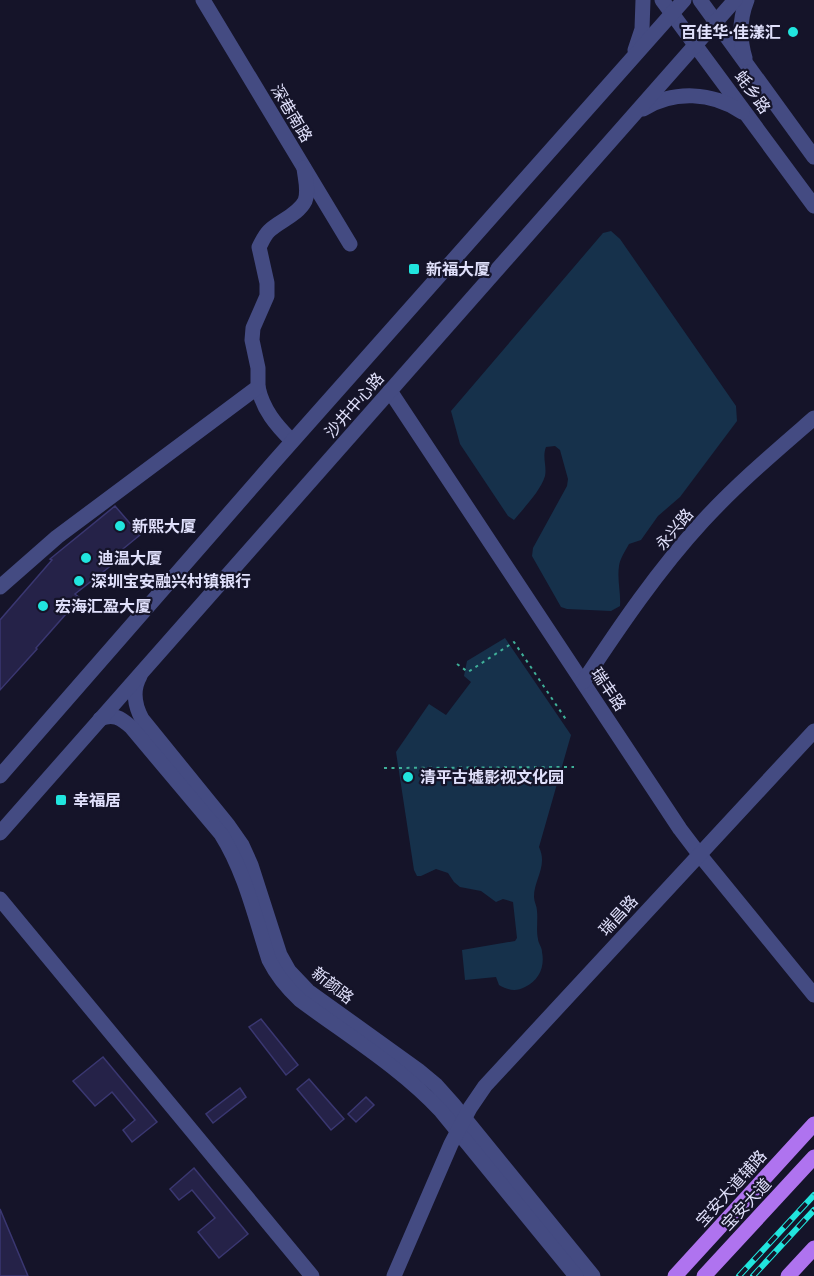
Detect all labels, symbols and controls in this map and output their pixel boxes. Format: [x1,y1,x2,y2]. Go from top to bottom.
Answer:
place label: 百佳华·佳漾汇 [680,21,781,43]
marker: 百佳华·佳漾汇 [786,25,800,39]
street label: 蚝乡路 [730,66,776,118]
street label: 深巷南路 [266,80,318,146]
place label: 新福大厦 [426,258,490,280]
marker: 新福大厦 [407,262,421,276]
street label: 沙井中心路 [319,368,389,442]
street label: 永兴路 [650,504,698,554]
place label: 新熙大厦 [132,515,196,537]
marker: 新熙大厦 [113,519,127,533]
place label: 迪温大厦 [98,547,162,569]
marker: 迪温大厦 [79,551,93,565]
place label: 深圳宝安融兴村镇银行 [91,570,251,592]
marker: 深圳宝安融兴村镇银行 [72,574,86,588]
place label: 宏海汇盈大厦 [55,595,151,617]
marker: 宏海汇盈大厦 [36,599,50,613]
street label: 瑞丰路 [586,663,632,715]
place label: 清平古墟影视文化园 [420,766,564,788]
marker: 清平古墟影视文化园 [401,770,415,784]
place label: 幸福居 [73,789,121,811]
marker: 幸福居 [54,793,68,807]
street label: 瑞昌路 [594,890,642,940]
street label: 新颜路 [307,962,359,1008]
street label: 宝安大道辅路 [692,1146,770,1230]
street label: 宝安大道 [717,1174,775,1234]

